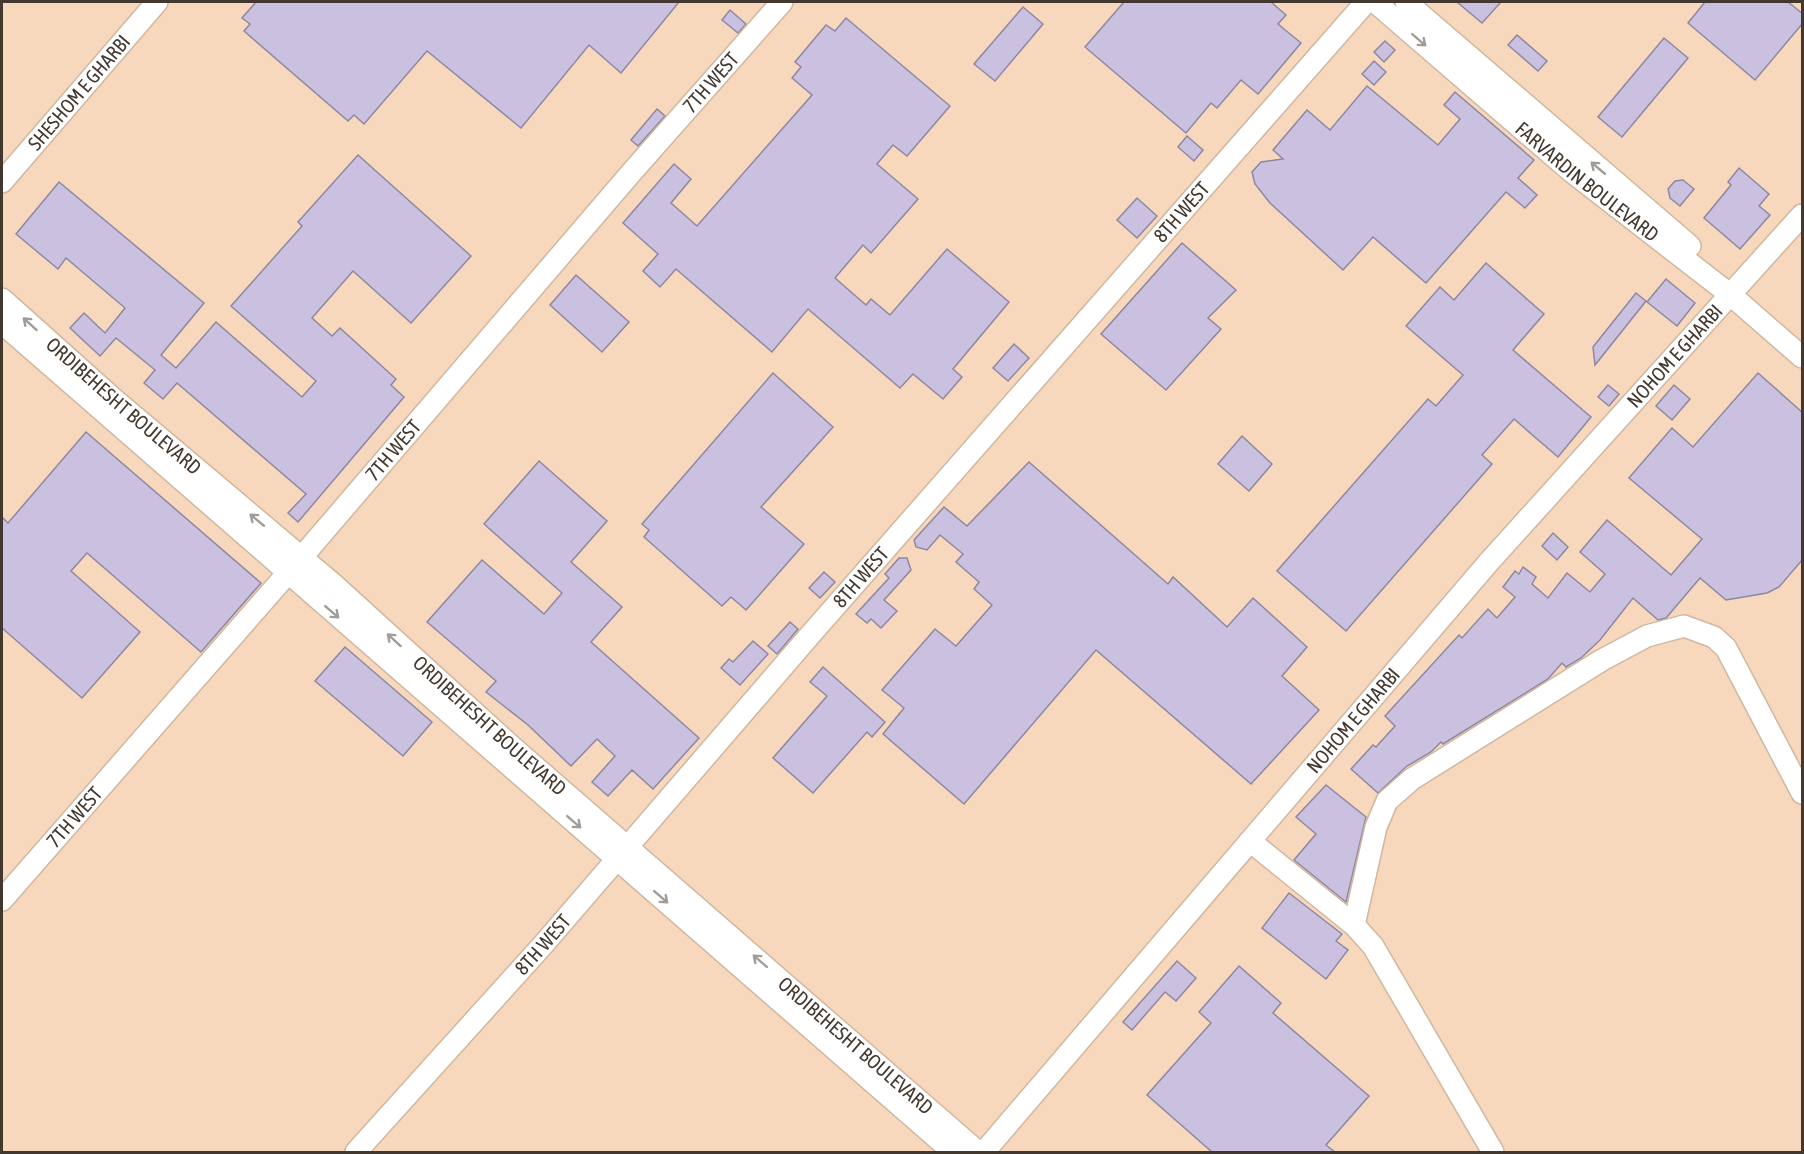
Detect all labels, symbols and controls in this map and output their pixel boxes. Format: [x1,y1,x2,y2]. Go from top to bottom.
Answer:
street label: SHESHOM E GHARBI [23,30,134,154]
one-way arrow [1411,33,1426,47]
street label: 7TH WEST [678,47,743,117]
street label: FARVARDIN BOULEVARD [1511,117,1663,246]
one-way arrow [1591,161,1606,175]
street label: 8TH WEST [1148,177,1214,247]
street label: NOHOM E GHARBI [1622,299,1727,412]
one-way arrow [22,317,37,331]
street label: ORDIBEHESHT BOULEVARD [42,332,206,479]
street label: 7TH WEST [360,415,425,485]
one-way arrow [250,513,265,527]
street label: 8TH WEST [828,542,893,612]
one-way arrow [324,605,340,618]
one-way arrow [387,633,402,647]
street label: ORDIBEHESHT BOULEVARD [409,651,571,800]
street label: NOHOM E GHARBI [1302,663,1404,777]
street label: 7TH WEST [41,782,107,852]
one-way arrow [566,816,582,829]
one-way arrow [653,890,668,904]
street label: 8TH WEST [510,909,575,979]
one-way arrow [753,954,768,968]
street label: ORDIBEHESHT BOULEVARD [774,972,938,1119]

